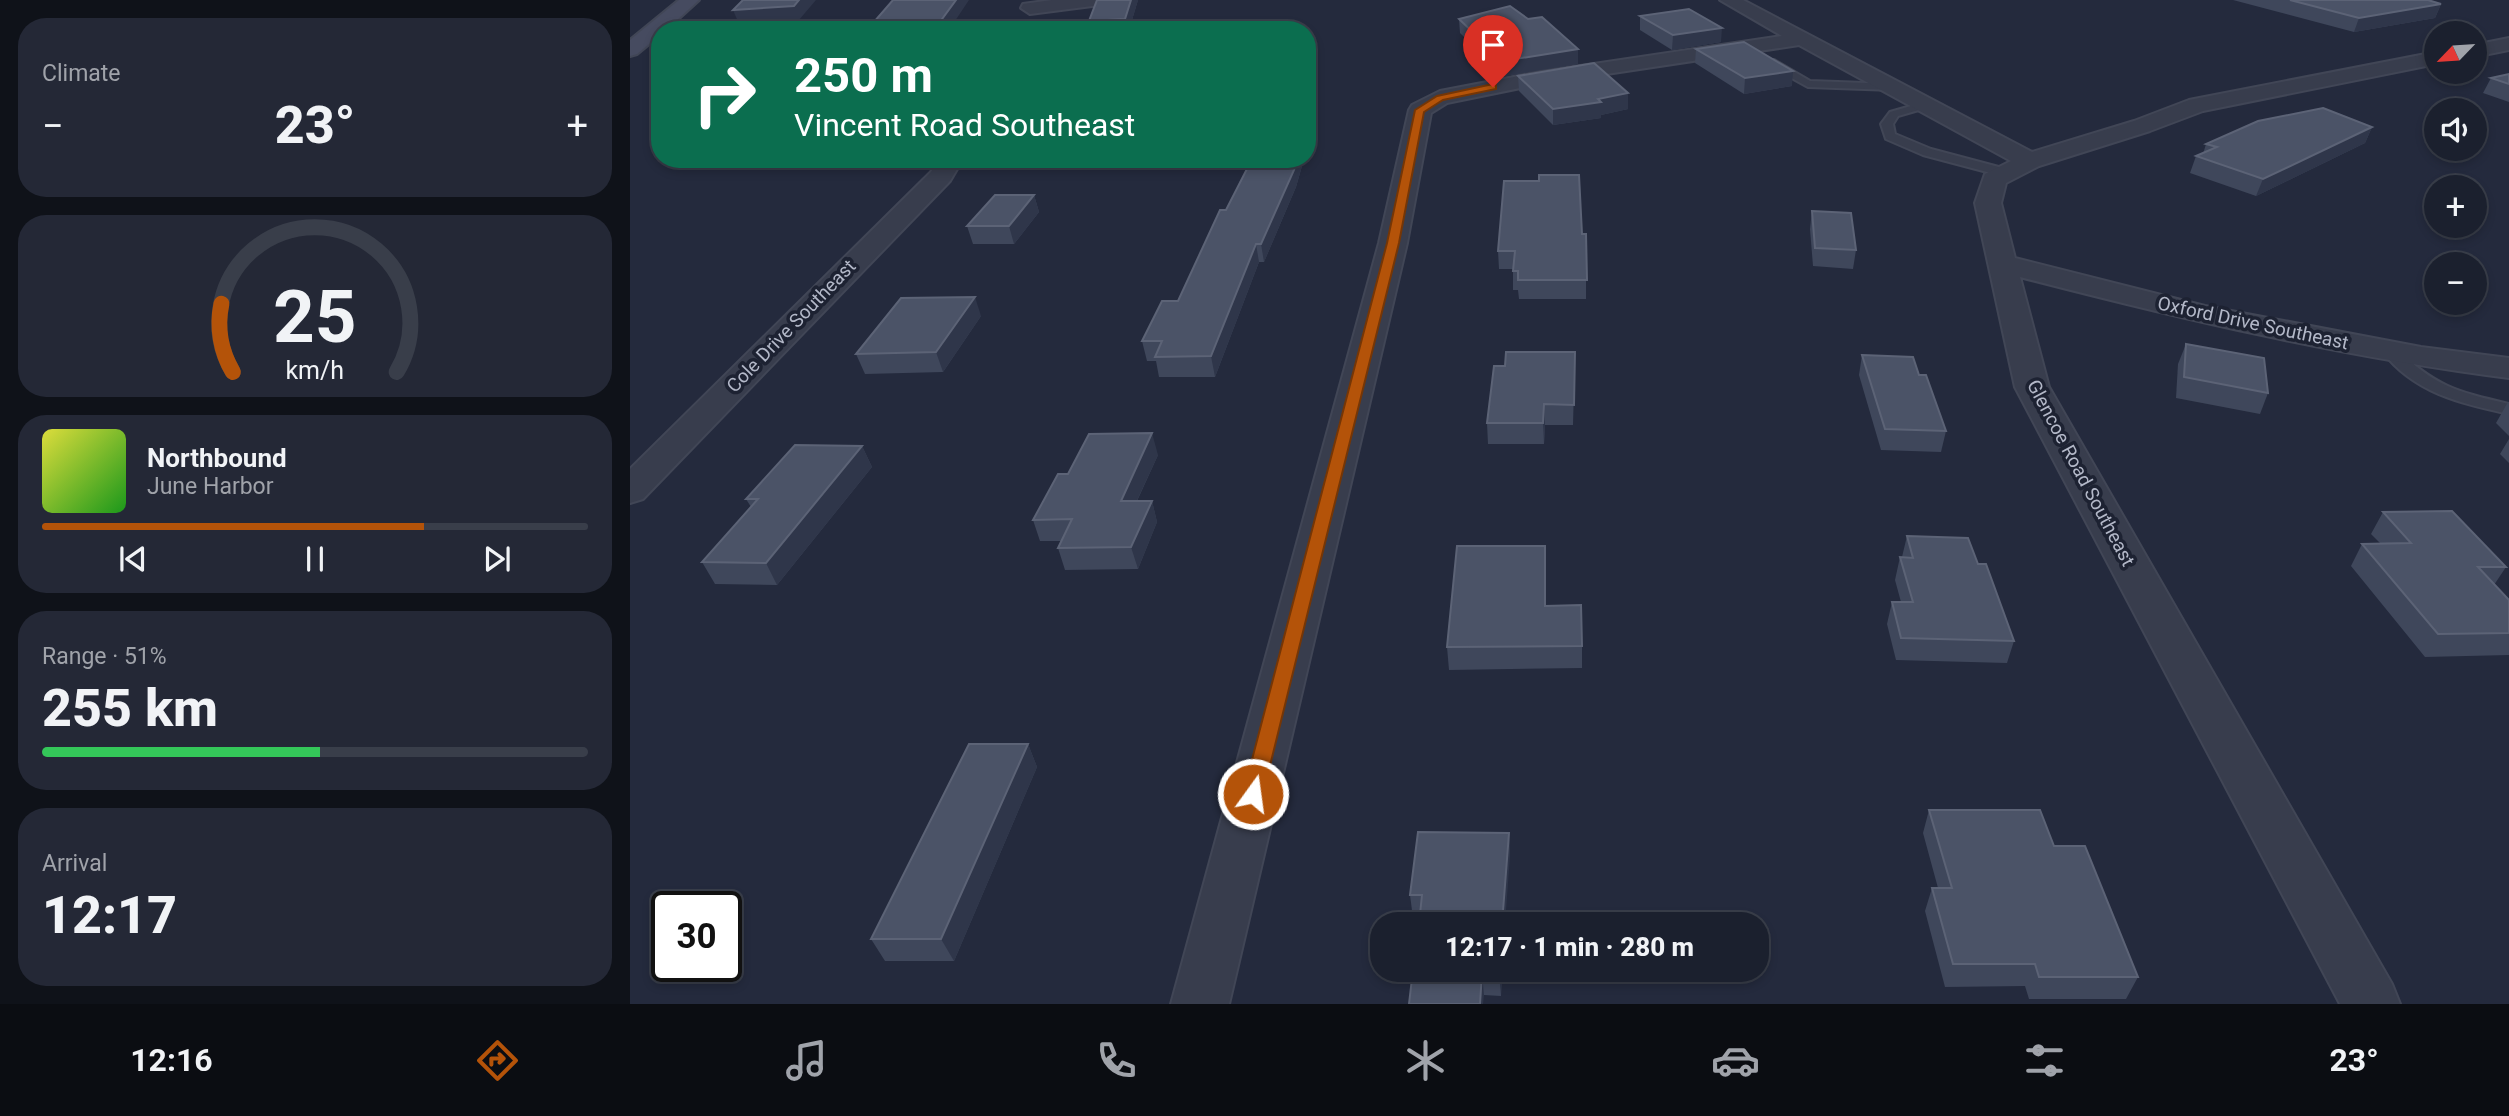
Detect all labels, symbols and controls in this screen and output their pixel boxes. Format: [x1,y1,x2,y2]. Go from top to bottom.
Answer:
pin [1463,15,1523,87]
north arrow [2424,21,2487,84]
map controls [2424,21,2487,315]
icon: arrive [1474,26,1512,64]
text: 250 m [794,47,933,104]
icon: right [679,49,770,140]
text: Climate [42,60,121,87]
text: 23° [275,95,355,156]
button: sound [2424,98,2487,161]
text: − [42,104,64,148]
text: + [566,104,588,148]
text: Vincent Road Southeast [794,106,1135,144]
button: + [2424,175,2487,238]
button: − [2424,252,2487,315]
street label: Cole Drive Southeast [722,255,860,397]
text: 25 [273,274,357,360]
street label: Oxford Drive Southeast [2155,292,2351,354]
text: km/h [286,355,344,384]
street label: Glencoe Road Southeast [2022,376,2140,570]
text: Northbound [147,443,287,473]
text: June Harbor [147,473,274,500]
icon: previous [114,540,152,578]
icon: pause [296,540,334,578]
icon: next [478,540,516,578]
text: Range · 51% [42,643,167,670]
text: 255 km [42,678,218,739]
position arrow [1216,757,1290,831]
text: Arrival [42,850,107,877]
text: 12:17 [42,885,177,946]
speed limit sign: 30 [651,891,742,982]
text: 12:17 · 1 min · 280 m [1445,932,1694,962]
icon: directions [473,1036,522,1085]
icon: music [782,1036,831,1085]
icon: phone [1092,1036,1141,1085]
icon: climate [1401,1036,1450,1085]
icon: car [1711,1036,1760,1085]
icon: filters [2020,1036,2069,1085]
text: 12:16 [130,1041,213,1079]
text: 23° [2330,1041,2379,1079]

